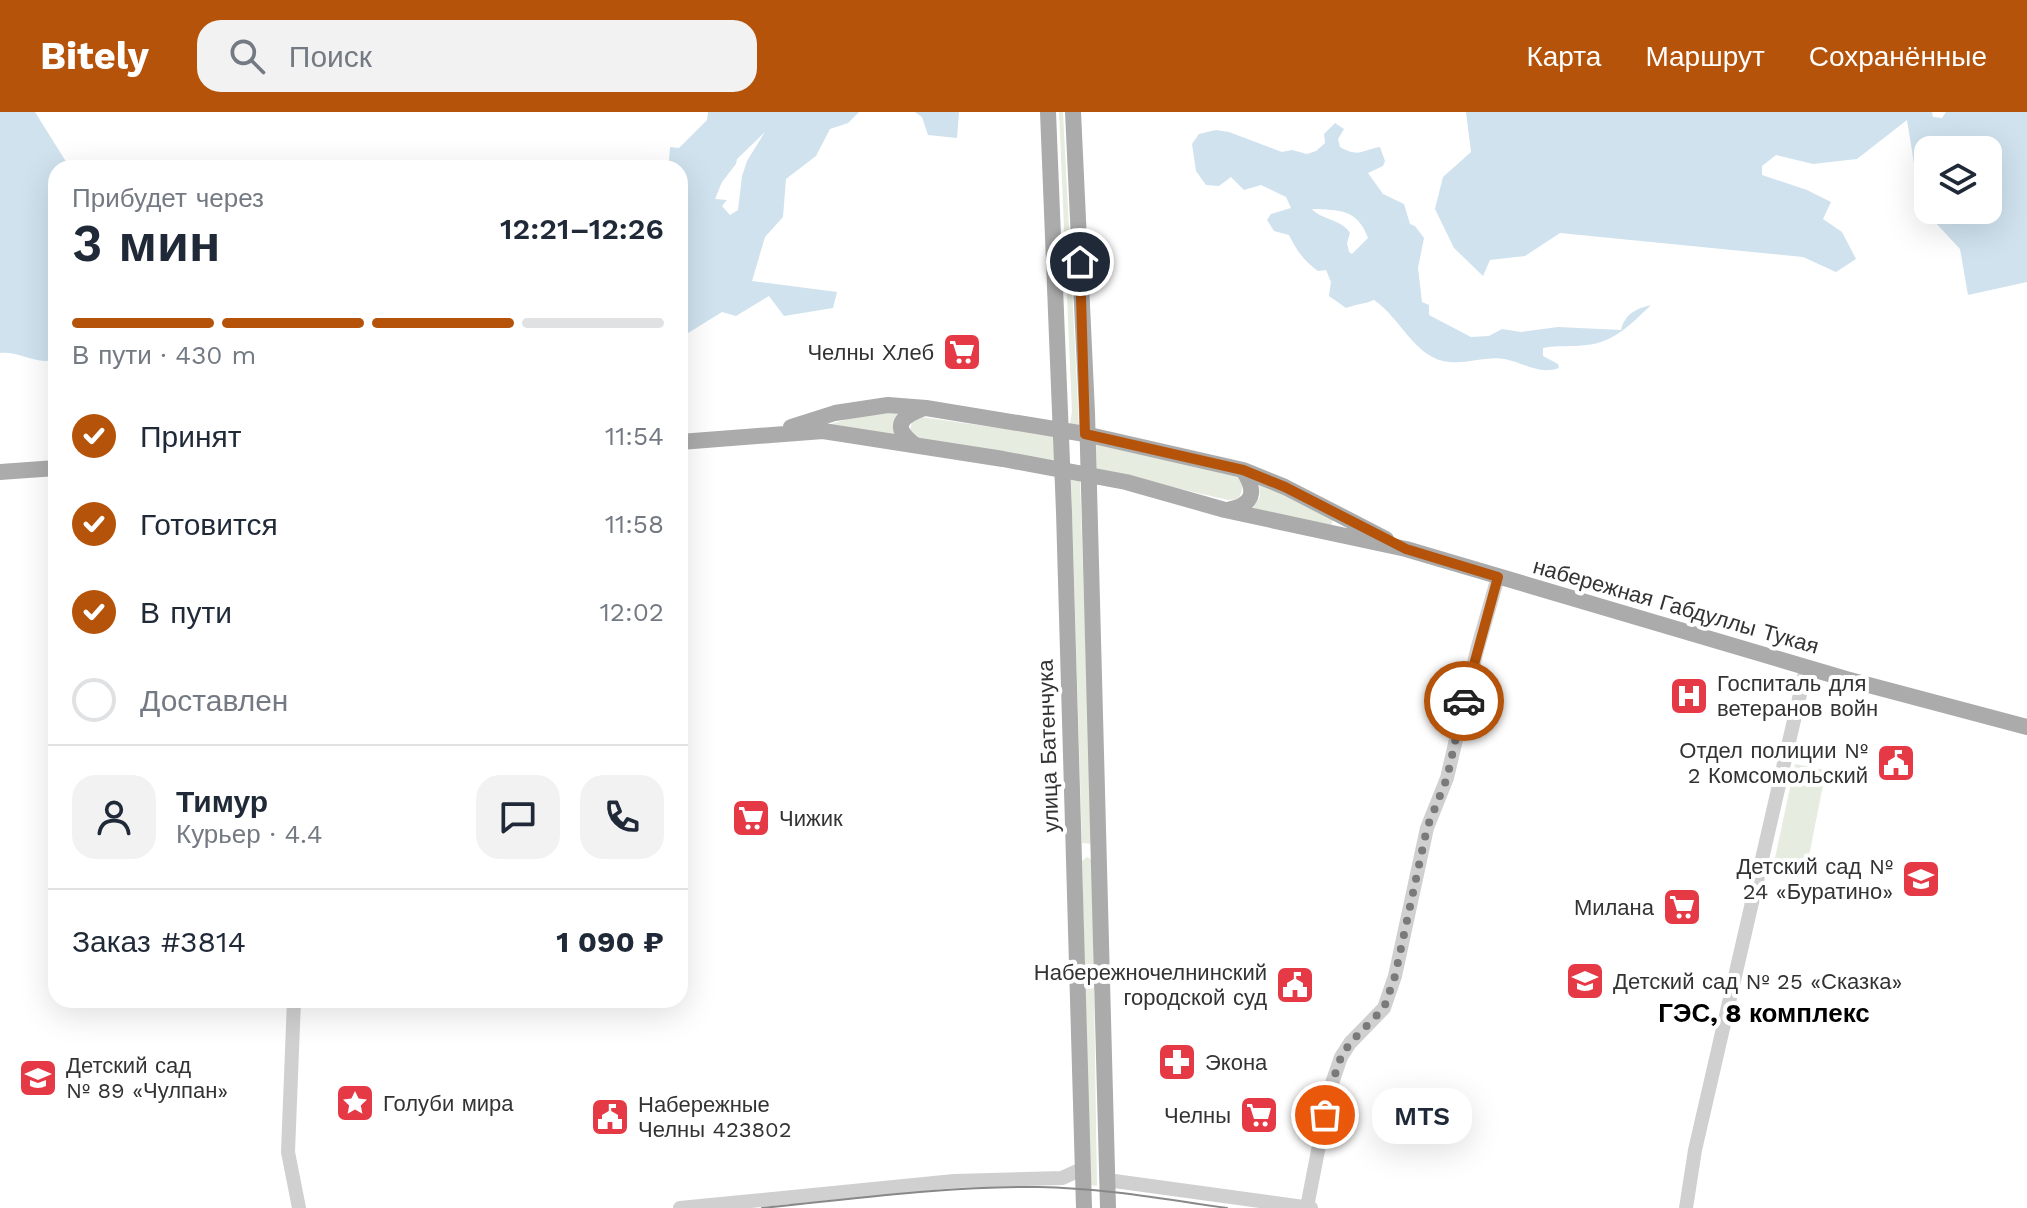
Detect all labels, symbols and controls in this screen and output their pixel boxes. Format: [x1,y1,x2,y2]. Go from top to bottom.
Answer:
search box [197,20,757,92]
text: Bitely [40,34,149,78]
icon: search [225,34,269,78]
text: Поиск [289,39,372,74]
text: Карта [1526,40,1601,73]
text: Маршрут [1645,40,1765,73]
text: Сохранённые [1809,40,1987,73]
map controls [1914,136,2002,224]
button: layers [1914,136,2002,224]
text: Прибудет через [72,183,264,213]
text: 12:21–12:26 [500,211,664,246]
text: 3 мин [72,213,220,274]
pin [1046,228,1114,296]
icon: home [1058,240,1102,284]
supermarket icon: Челны Хлеб [941,331,983,373]
text: В пути · 430 m [72,340,256,370]
place label: Челны Хлеб [807,340,934,365]
icon: check [72,414,116,458]
text: Принят [140,419,242,454]
text: 11:54 [605,421,664,451]
icon: check [72,502,116,546]
text: Готовится [140,507,278,542]
text: 11:58 [605,509,664,539]
street label: набережная Габдуллы Тукая [1530,553,1822,659]
icon: check [72,590,116,634]
text: В пути [140,595,232,630]
text: 12:02 [600,597,664,627]
street label: улица Батенчука [1032,658,1064,833]
courier [1424,661,1504,741]
place label: Госпиталь для ветеранов войн [1717,671,1878,721]
hospital icon: Госпиталь для ветеранов войн [1668,675,1710,717]
icon: car [1442,679,1486,723]
text: Доставлен [140,683,288,718]
place label: Отдел полиции № 2 Комсомольский [1679,738,1868,788]
public building icon: Отдел полиции № 2 Комсомольский [1875,742,1917,784]
button: person [72,775,156,859]
button: chat [476,775,560,859]
button: phone [580,775,664,859]
text: Тимур [176,784,268,819]
supermarket icon: Чижик [730,797,772,839]
place label: Чижик [779,806,843,831]
text: Курьер · 4.4 [176,819,323,849]
place label: Детский сад № 24 «Буратино» [1736,854,1893,904]
school or university icon: Детский сад № 24 «Буратино» [1900,858,1942,900]
supermarket icon: Милана [1661,886,1703,928]
place label: Милана [1574,895,1655,920]
text: Заказ #3814 [72,924,246,959]
text: 1 090 ₽ [556,924,664,959]
place label: Набережночелнинский городской суд [1034,960,1267,1010]
school or university icon: Детский сад № 25 «Сказка» [1564,960,1606,1002]
public building icon: Набережночелнинский городской суд [1274,964,1316,1006]
place label: Детский сад № 25 «Сказка» [1613,969,1902,994]
district label: ГЭС, 8 комплекс [1658,998,1870,1028]
pharmacy icon: Экона [1156,1041,1198,1083]
place label: Экона [1205,1050,1268,1075]
place label: Детский сад № 89 «Чулпан» [66,1053,228,1103]
school or university icon: Детский сад № 89 «Чулпан» [17,1057,59,1099]
pin [1291,1081,1359,1149]
place icon: Голуби мира [334,1082,376,1124]
callout: MTS [1373,1087,1473,1143]
place label: Голуби мира [383,1091,514,1116]
place label: Набережные Челны 423802 [638,1092,792,1142]
icon: bag [1303,1093,1347,1137]
supermarket icon: Челны [1238,1094,1280,1136]
public building icon: Набережные Челны 423802 [589,1096,631,1138]
text: MTS [1394,1101,1450,1131]
place label: Челны [1164,1103,1231,1128]

